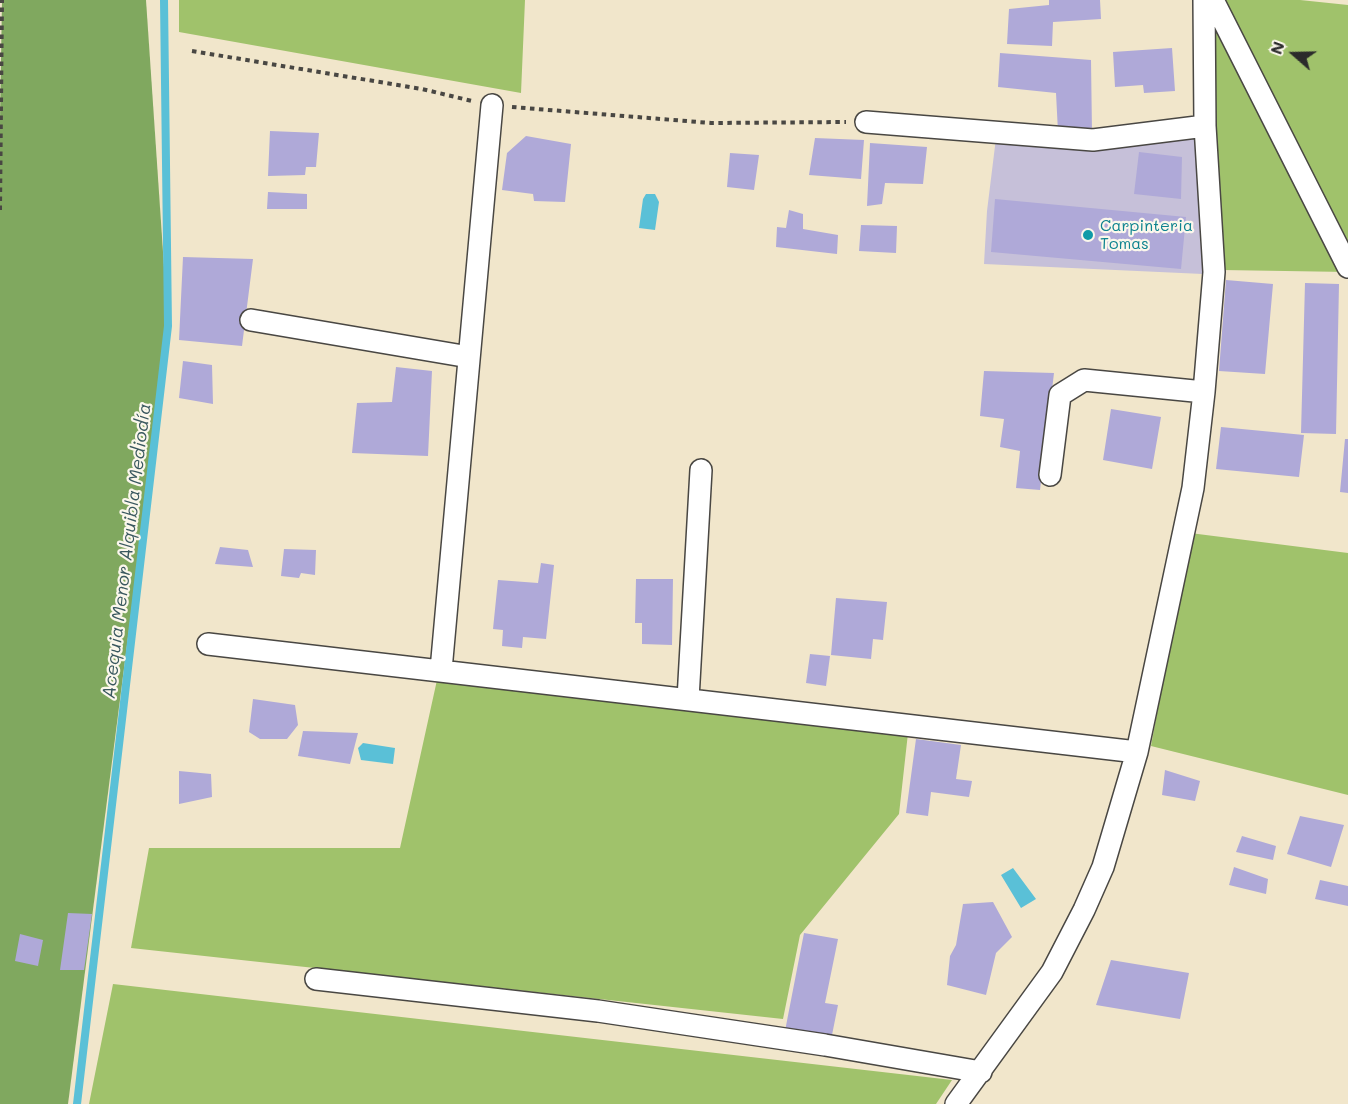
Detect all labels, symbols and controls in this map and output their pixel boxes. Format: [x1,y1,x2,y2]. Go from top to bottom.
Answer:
north arrow [1264,24,1324,84]
text: N [1265,38,1289,57]
place label: Carpinteria Tomas [1100,216,1193,254]
marker: Carpinteria Tomas [1081,228,1095,242]
water label: Acequia Menor Alquibla Mediodía [98,402,156,700]

